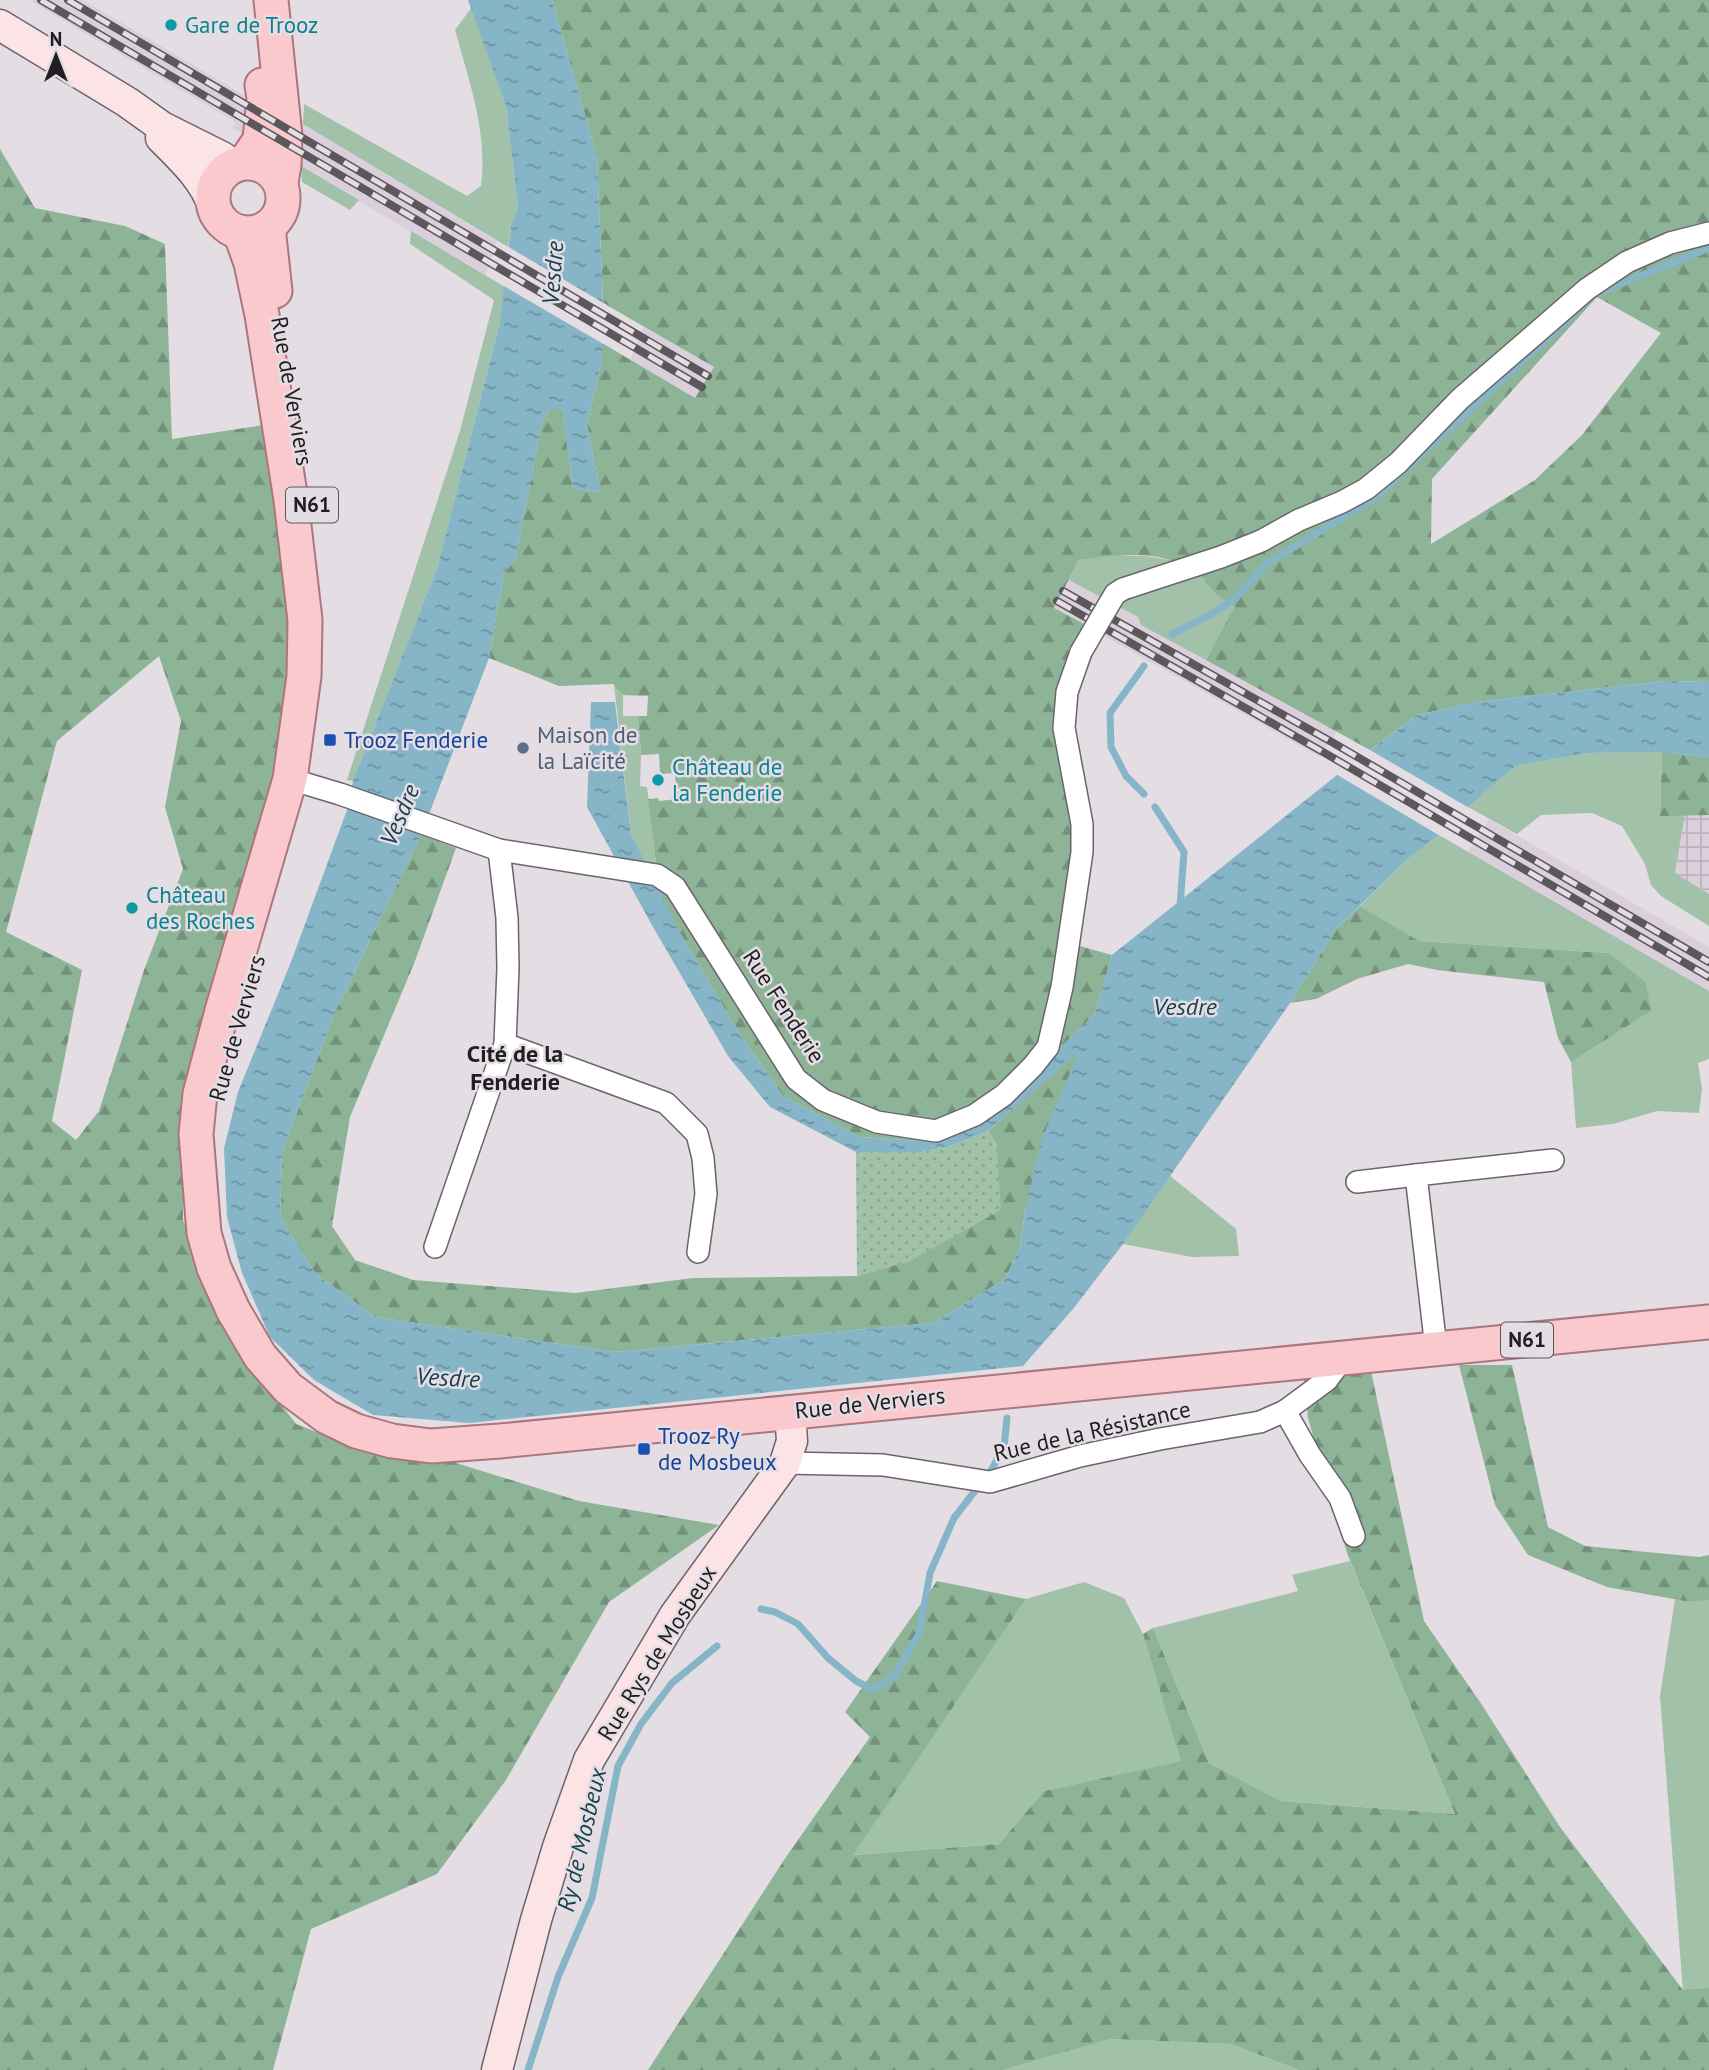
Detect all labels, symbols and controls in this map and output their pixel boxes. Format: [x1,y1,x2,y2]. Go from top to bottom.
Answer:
place label: Gare de Trooz [185,10,318,39]
marker: Gare de Trooz [163,17,179,33]
north arrow [21,21,91,91]
text: N [50,27,62,51]
water label: Vesdre [535,240,570,306]
street label: Rue de Verviers [265,314,320,468]
road number: N61 [286,488,338,522]
place label: Maison de la Laïcité [537,720,638,775]
place label: Trooz Fenderie [344,725,488,754]
marker: Trooz Fenderie [322,732,338,748]
marker: Maison de la Laïcité [515,740,531,756]
place label: Château de la Fenderie [672,752,782,807]
marker: Château de la Fenderie [650,772,666,788]
water label: Vesdre [373,779,426,850]
place label: Château des Roches [146,880,255,935]
marker: Château des Roches [124,900,140,916]
street label: Rue Fenderie [737,944,832,1068]
street label: Rue de Verviers [202,951,271,1104]
water label: Vesdre [1153,991,1217,1022]
district label: Cité de la Fenderie [467,1038,563,1097]
road number: N61 [1501,1322,1553,1358]
water label: Vesdre [415,1360,481,1395]
street label: Rue de Verviers [793,1380,946,1425]
street label: Rue de la Résistance [991,1394,1193,1467]
place label: Trooz Ry de Mosbeux [658,1421,777,1476]
marker: Trooz Ry de Mosbeux [636,1441,652,1457]
street label: Rue Rys de Mosbeux [591,1559,722,1746]
water label: Ry de Mosbeux [550,1764,613,1915]

